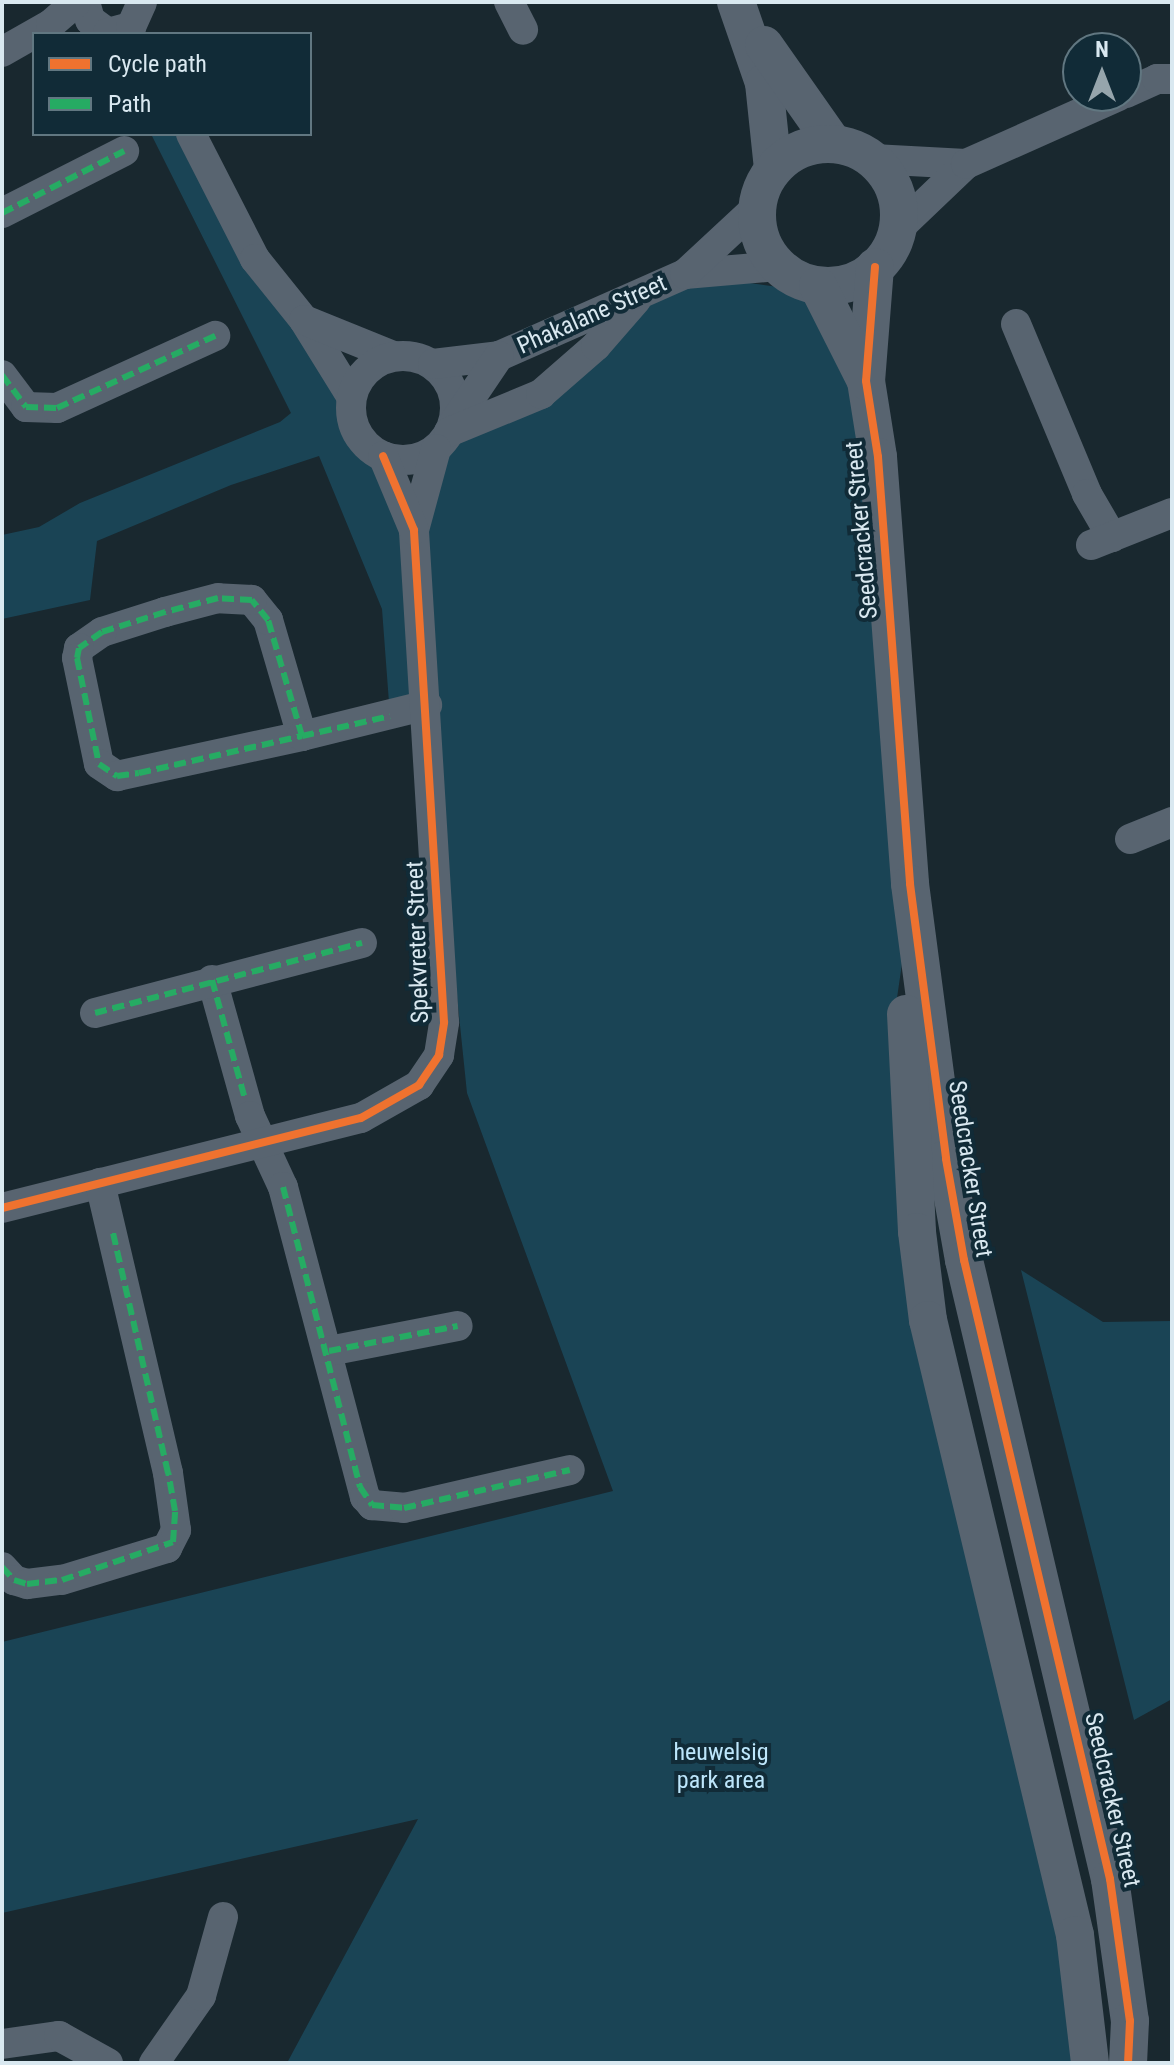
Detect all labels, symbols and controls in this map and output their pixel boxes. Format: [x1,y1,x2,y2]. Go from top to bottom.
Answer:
legend [32,32,312,136]
north arrow [1062,32,1142,112]
text: N [1095,37,1109,62]
text: Cycle path [108,50,207,78]
text: Path [108,90,151,118]
street label: Phakalane Street [513,269,671,361]
street label: Seedcracker Street [840,440,884,620]
street label: Spekvreter Street [401,860,435,1024]
street label: Seedcracker Street [942,1079,998,1259]
street label: Seedcracker Street [1078,1710,1146,1890]
park label: heuwelsig park area [673,1739,769,1795]

